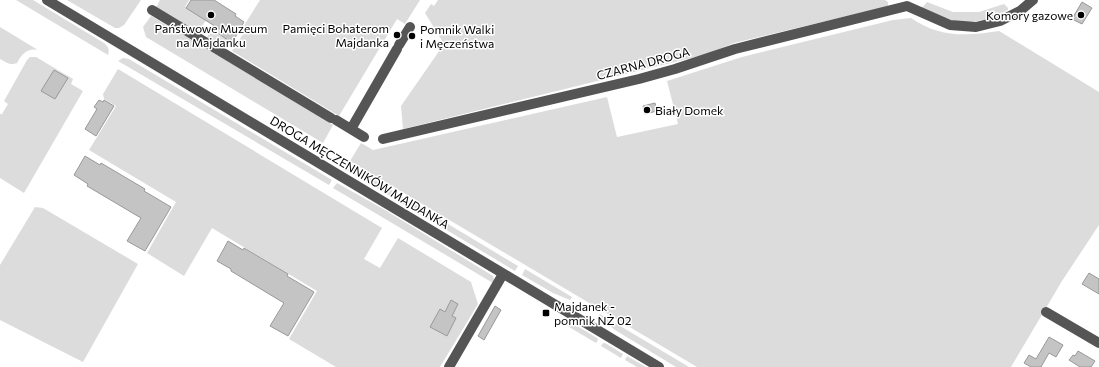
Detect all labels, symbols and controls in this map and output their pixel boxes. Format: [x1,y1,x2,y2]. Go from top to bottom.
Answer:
place label: Komory gazowe [986,8,1073,22]
marker: Państwowe Muzeum na Majdanku [206,10,216,20]
marker: Komory gazowe [1076,10,1086,20]
place label: Państwowe Muzeum na Majdanku [154,21,268,49]
place label: Pamięci Bohaterom Majdanka [283,21,389,49]
place label: Pomnik Walki i Męczeństwa [420,22,494,50]
marker: Pamięci Bohaterom Majdanka [392,30,402,40]
marker: Pomnik Walki i Męczeństwa [407,31,417,41]
street label: CZARNA DROGA [595,44,691,82]
place label: Biały Domek [655,103,724,117]
marker: Biały Domek [642,105,652,115]
street label: DROGA MĘCZENNIKÓW MAJDANKA [267,113,452,232]
place label: Majdanek - pomnik NŻ 02 [554,299,632,327]
marker: Majdanek - pomnik NŻ 02 [541,308,551,318]

